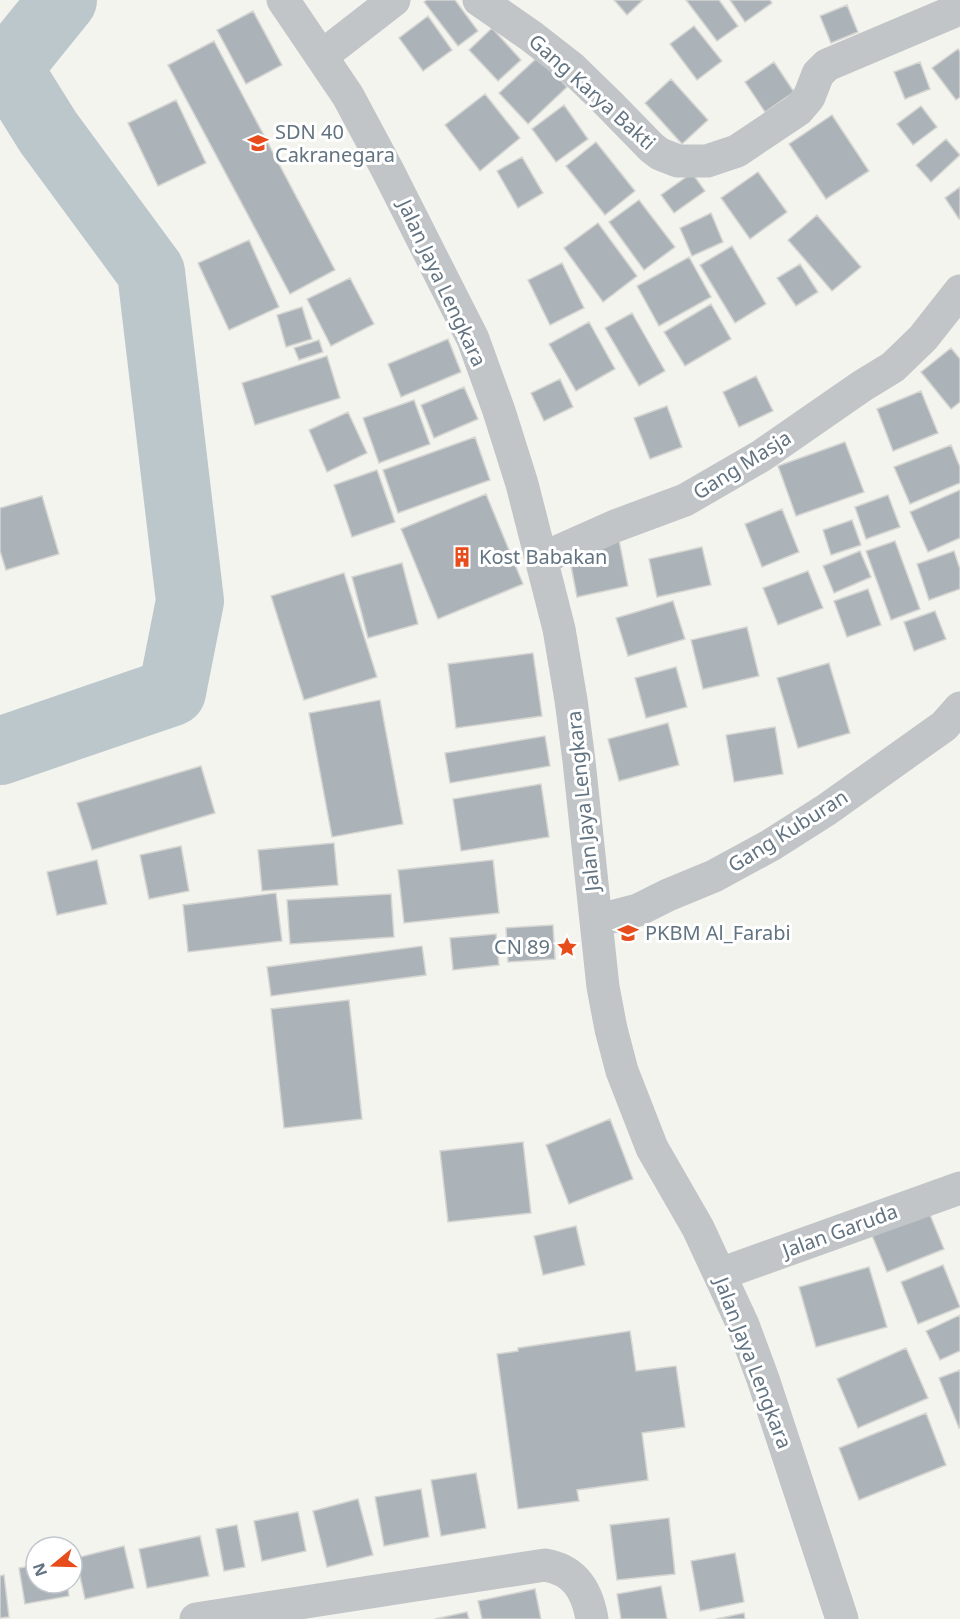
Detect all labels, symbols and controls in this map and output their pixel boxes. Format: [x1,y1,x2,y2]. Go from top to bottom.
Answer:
street label: Gang Karya Bakti [523,28,661,156]
place label: SDN 40 Cakranegara [275,118,395,168]
school or university icon: SDN 40 Cakranegara [246,131,270,155]
street label: Jalan Jaya Lengkara [391,193,493,371]
street label: Gang Masja [688,424,796,505]
place label: Kost Babakan [479,543,607,570]
building icon: Kost Babakan [450,545,474,569]
street label: Jalan Jaya Lengkara [560,709,606,895]
street label: Gang Kuburan [723,783,853,878]
place label: PKBM Al_Farabi [645,919,791,946]
school or university icon: PKBM Al_Farabi [616,921,640,945]
place label: CN 89 [494,933,550,960]
place icon: CN 89 [555,935,579,959]
street label: Jalan Garuda [777,1197,901,1265]
street label: Jalan Jaya Lengkara [708,1271,799,1452]
north arrow [24,1535,84,1595]
text: N [27,1560,52,1580]

